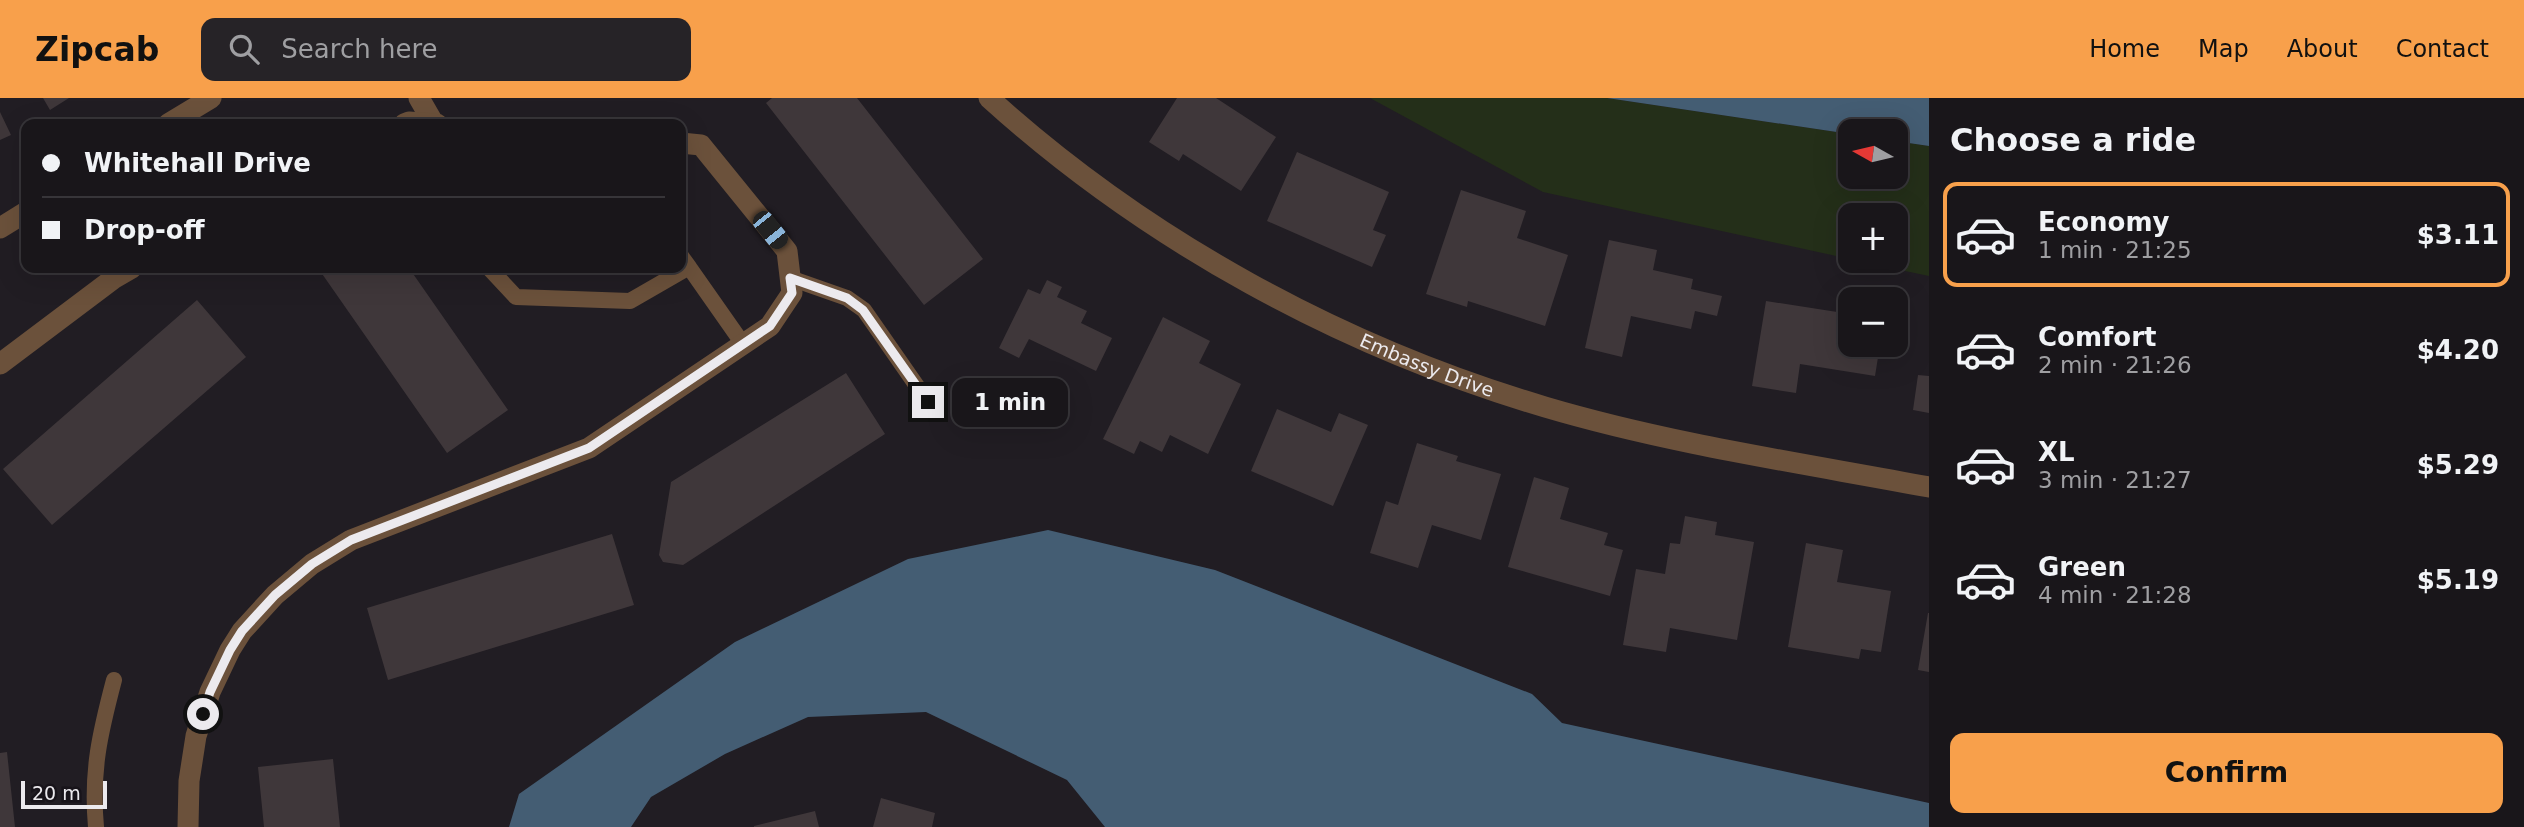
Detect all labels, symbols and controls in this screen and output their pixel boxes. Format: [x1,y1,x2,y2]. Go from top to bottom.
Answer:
search box [201,18,691,81]
text: Zipcab [35,30,159,69]
icon: search [225,30,263,68]
text: Search here [281,34,438,64]
text: Home [2089,35,2160,63]
text: Map [2198,35,2249,63]
text: About [2287,35,2358,63]
text: Contact [2396,35,2489,63]
north arrow [1838,119,1908,189]
map controls [1838,119,1908,357]
text: Choose a ride [1950,121,2196,159]
text: Whitehall Drive [84,148,311,178]
button: + [1838,203,1908,273]
icon: car [1954,203,2017,266]
car [749,207,792,253]
text: Economy [2038,207,2169,237]
text: Drop-off [84,215,205,245]
text: $3.11 [2417,220,2499,250]
text: 1 min · 21:25 [2038,237,2192,263]
button: − [1838,287,1908,357]
icon: car [1954,318,2017,381]
text: Comfort [2038,322,2156,352]
street label: Embassy Drive [1357,329,1497,401]
text: $4.20 [2417,335,2499,365]
text: 2 min · 21:26 [2038,352,2192,378]
callout: 1 min [953,378,1068,426]
route end [912,386,944,418]
text: 1 min [974,389,1046,415]
icon: car [1954,433,2017,496]
text: XL [2038,437,2075,467]
text: $5.29 [2417,450,2499,480]
text: 3 min · 21:27 [2038,467,2192,493]
icon: car [1954,548,2017,611]
text: Green [2038,552,2126,582]
text: $5.19 [2417,565,2499,595]
text: 4 min · 21:28 [2038,582,2192,608]
route start [187,698,219,730]
button: Confirm [1950,733,2503,813]
scale bar [21,778,107,810]
text: 20 m [32,782,81,804]

